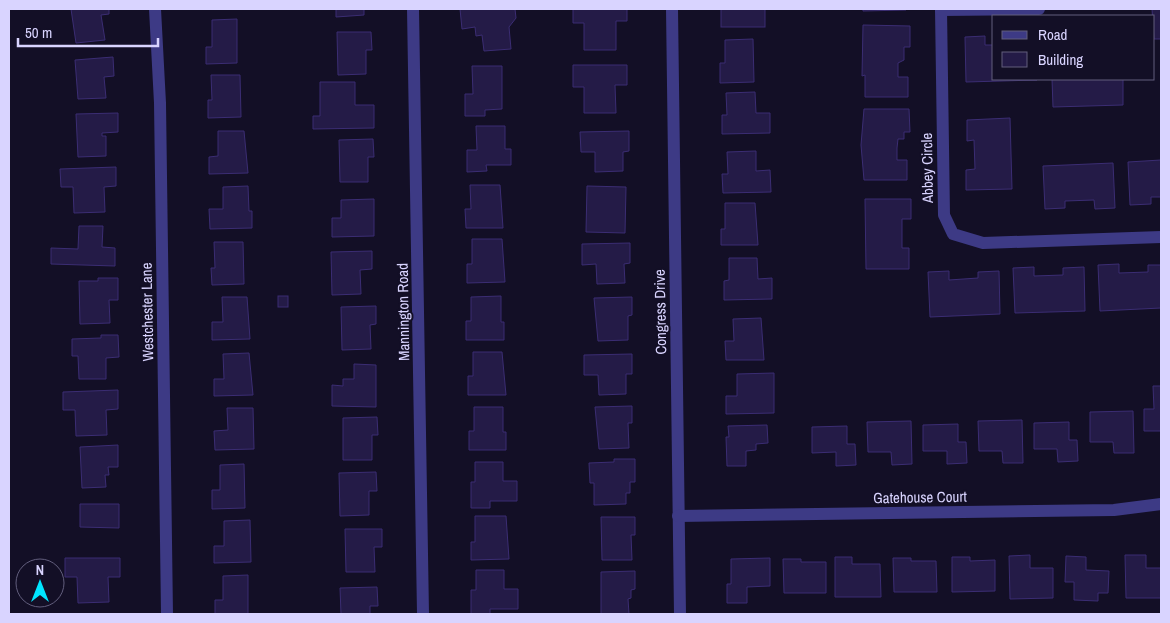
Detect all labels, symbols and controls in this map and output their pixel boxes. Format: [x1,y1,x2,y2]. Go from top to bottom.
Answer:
scale bar [18,15,158,47]
legend [992,15,1155,80]
text: 50 m [25,22,52,43]
text: Road [1038,24,1067,45]
text: Building [1038,49,1083,70]
street label: Abbey Circle [916,132,938,204]
street label: Westchester Lane [136,262,158,362]
street label: Mannington Road [392,263,414,361]
street label: Congress Drive [649,269,671,355]
street label: Gatehouse Court [873,486,968,508]
north arrow [15,558,65,608]
text: N [36,561,44,579]

